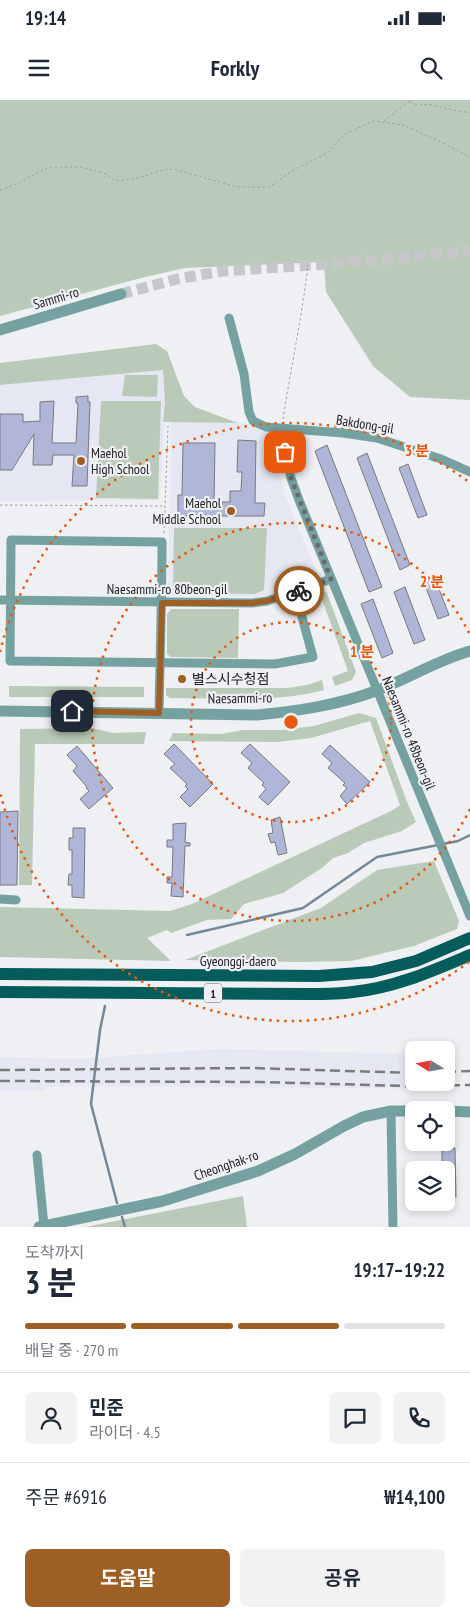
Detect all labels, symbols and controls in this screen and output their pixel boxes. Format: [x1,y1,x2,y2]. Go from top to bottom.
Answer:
text: 19:14 [25,6,66,30]
icon: menu [25,54,53,82]
text: Forkly [211,54,259,82]
icon: search [417,54,445,82]
street label: Sammi-ro [31,283,81,313]
street label: Bakdong-gil [335,411,396,438]
pin [264,431,306,473]
icon: bag [271,438,299,466]
text: 3 분 [405,441,429,460]
place label: Maehol High School [91,444,150,478]
marker: Maehol High School [75,455,87,467]
place label: Maehol Middle School [152,494,222,528]
marker: Maehol Middle School [225,505,237,517]
courier [274,566,324,616]
text: 2 분 [420,572,444,591]
icon: bike [285,577,313,605]
street label: Naesammi-ro 80beon-gil [107,580,228,598]
text: 1 분 [350,642,374,661]
place label: 별스시수청점 [192,670,269,688]
marker: 별스시수청점 [176,673,188,685]
street label: Naesammi-ro 48beon-gil [378,674,440,793]
street label: Naesammi-ro [208,688,272,708]
pin [51,690,93,732]
icon: home [58,697,86,725]
centre of rings [282,713,300,731]
street label: Gyeonggi-daero [200,952,276,970]
road number: 1 [204,984,222,1002]
north arrow [405,1041,455,1091]
map controls [405,1041,455,1211]
button: locate [405,1101,455,1151]
street label: Cheonghak-ro [191,1146,261,1184]
button: layers [405,1161,455,1211]
text: 도착까지 [25,1242,84,1262]
text: 19:17–19:22 [353,1258,445,1282]
text: 3 분 [25,1261,76,1303]
text: 배달 중 · 270 m [25,1340,118,1360]
button: person [25,1392,77,1444]
button: chat [329,1392,381,1444]
button: phone [393,1392,445,1444]
text: 민준 [89,1395,124,1419]
text: 라이더 · 4.5 [89,1422,161,1442]
text: 주문 #6916 [25,1485,107,1509]
text: ₩14,100 [384,1485,445,1509]
button: 도움말 [25,1549,230,1607]
button: 공유 [240,1549,445,1607]

